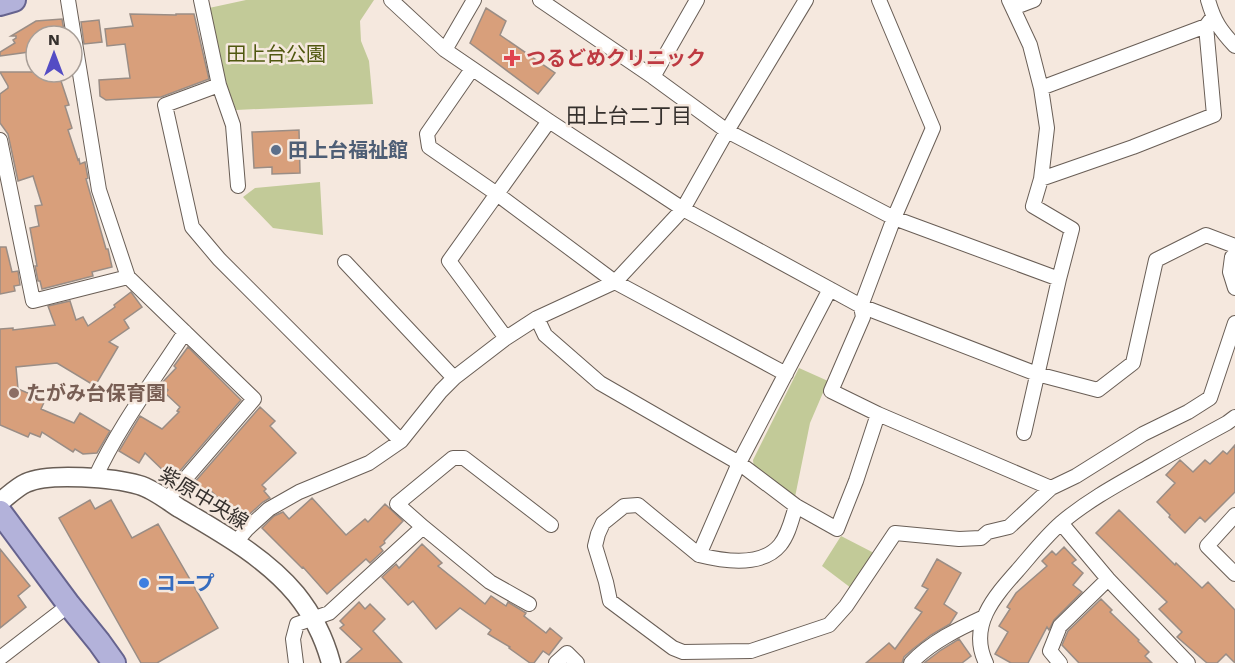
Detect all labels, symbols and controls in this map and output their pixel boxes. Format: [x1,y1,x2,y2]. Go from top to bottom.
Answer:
north arrow [24,24,84,84]
text: N [48,30,60,49]
park label: 田上台公園 [226,42,326,66]
place label: つるどめクリニック [526,46,706,70]
marker: つるどめクリニック [503,49,521,67]
district label: 田上台二丁目 [566,103,692,128]
place label: 田上台福祉館 [288,138,408,162]
marker: 田上台福祉館 [269,143,283,157]
place label: たがみ台保育園 [26,381,166,405]
marker: たがみ台保育園 [7,386,21,400]
street label: 紫原中央線 [155,462,253,534]
place label: コープ [156,571,215,595]
marker: コープ [137,576,151,590]

